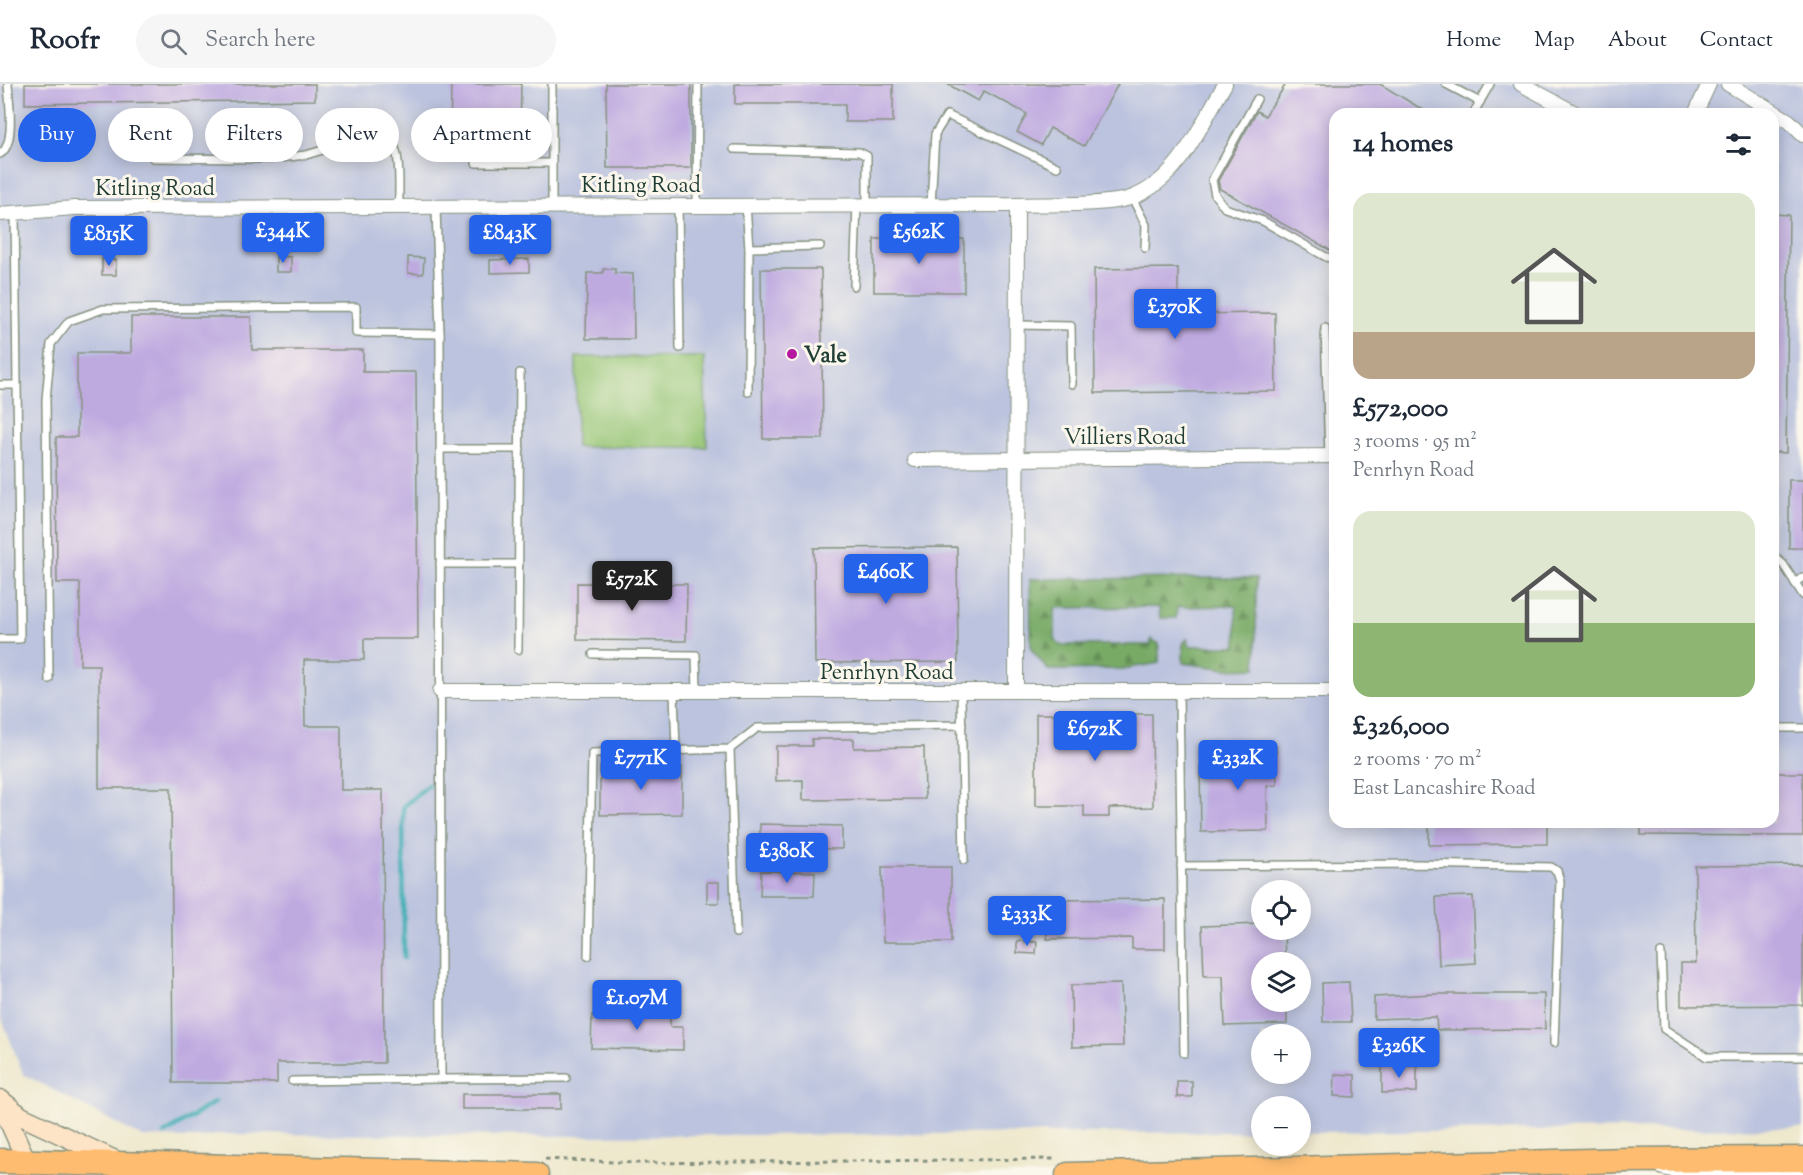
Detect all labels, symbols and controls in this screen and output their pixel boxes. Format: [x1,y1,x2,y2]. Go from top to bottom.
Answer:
search box [136,14,556,68]
text: Roofr [30,21,100,61]
icon: search [157,25,190,58]
text: Search here [205,25,315,57]
text: Home [1446,26,1501,56]
text: Map [1534,26,1575,56]
text: About [1608,26,1667,56]
text: Contact [1700,26,1773,56]
chip: Buy [18,108,96,162]
chip: Rent [108,108,193,162]
chip: Filters [205,108,303,162]
chip: New [315,108,399,162]
chip: Apartment [411,108,552,162]
text: 14 homes [1353,126,1453,163]
icon: filters [1722,128,1755,161]
street label: Kitling Road [581,171,701,203]
street label: Kitling Road [95,174,215,206]
pin: £344K [241,213,325,264]
pin: £562K [877,214,961,265]
pin: £843K [468,215,552,266]
pin: £815K [67,216,151,267]
text: £344K [256,218,310,247]
text: £562K [893,219,945,248]
text: £843K [483,220,537,249]
text: £815K [84,221,134,250]
icon: home [1500,232,1608,340]
pin: £370K [1133,289,1217,340]
text: £370K [1148,294,1202,323]
place label: Vale [804,341,847,373]
marker: Vale [785,347,799,361]
text: £572,000 [1353,391,1448,428]
street label: Villiers Road [1064,423,1186,455]
text: 3 rooms · 95 m² [1353,428,1477,457]
text: Penrhyn Road [1353,457,1474,486]
icon: home [1500,550,1608,658]
pin: £460K [844,554,928,605]
text: £460K [858,559,914,588]
pin: £572K [590,561,674,612]
text: £572K [606,566,658,595]
street label: Penrhyn Road [820,658,954,690]
text: £326,000 [1353,709,1450,746]
pin: £672K [1053,711,1137,762]
text: £672K [1068,716,1122,745]
pin: £771K [599,740,683,791]
pin: £332K [1196,740,1280,791]
text: £771K [615,745,667,774]
text: £332K [1212,745,1264,774]
text: 2 rooms · 70 m² [1353,746,1482,775]
text: East Lancashire Road [1353,775,1536,804]
pin: £380K [745,833,829,884]
text: £380K [760,838,814,867]
map controls [1251,880,1311,1156]
button: locate [1251,880,1311,940]
pin: £333K [985,896,1069,947]
text: £333K [1002,901,1052,930]
button: layers [1251,952,1311,1012]
pin: £1.07M [588,980,686,1031]
text: £1.07M [606,985,668,1014]
button: + [1251,1024,1311,1084]
pin: £326K [1357,1028,1441,1079]
text: £326K [1373,1033,1426,1062]
button: − [1251,1096,1311,1156]

